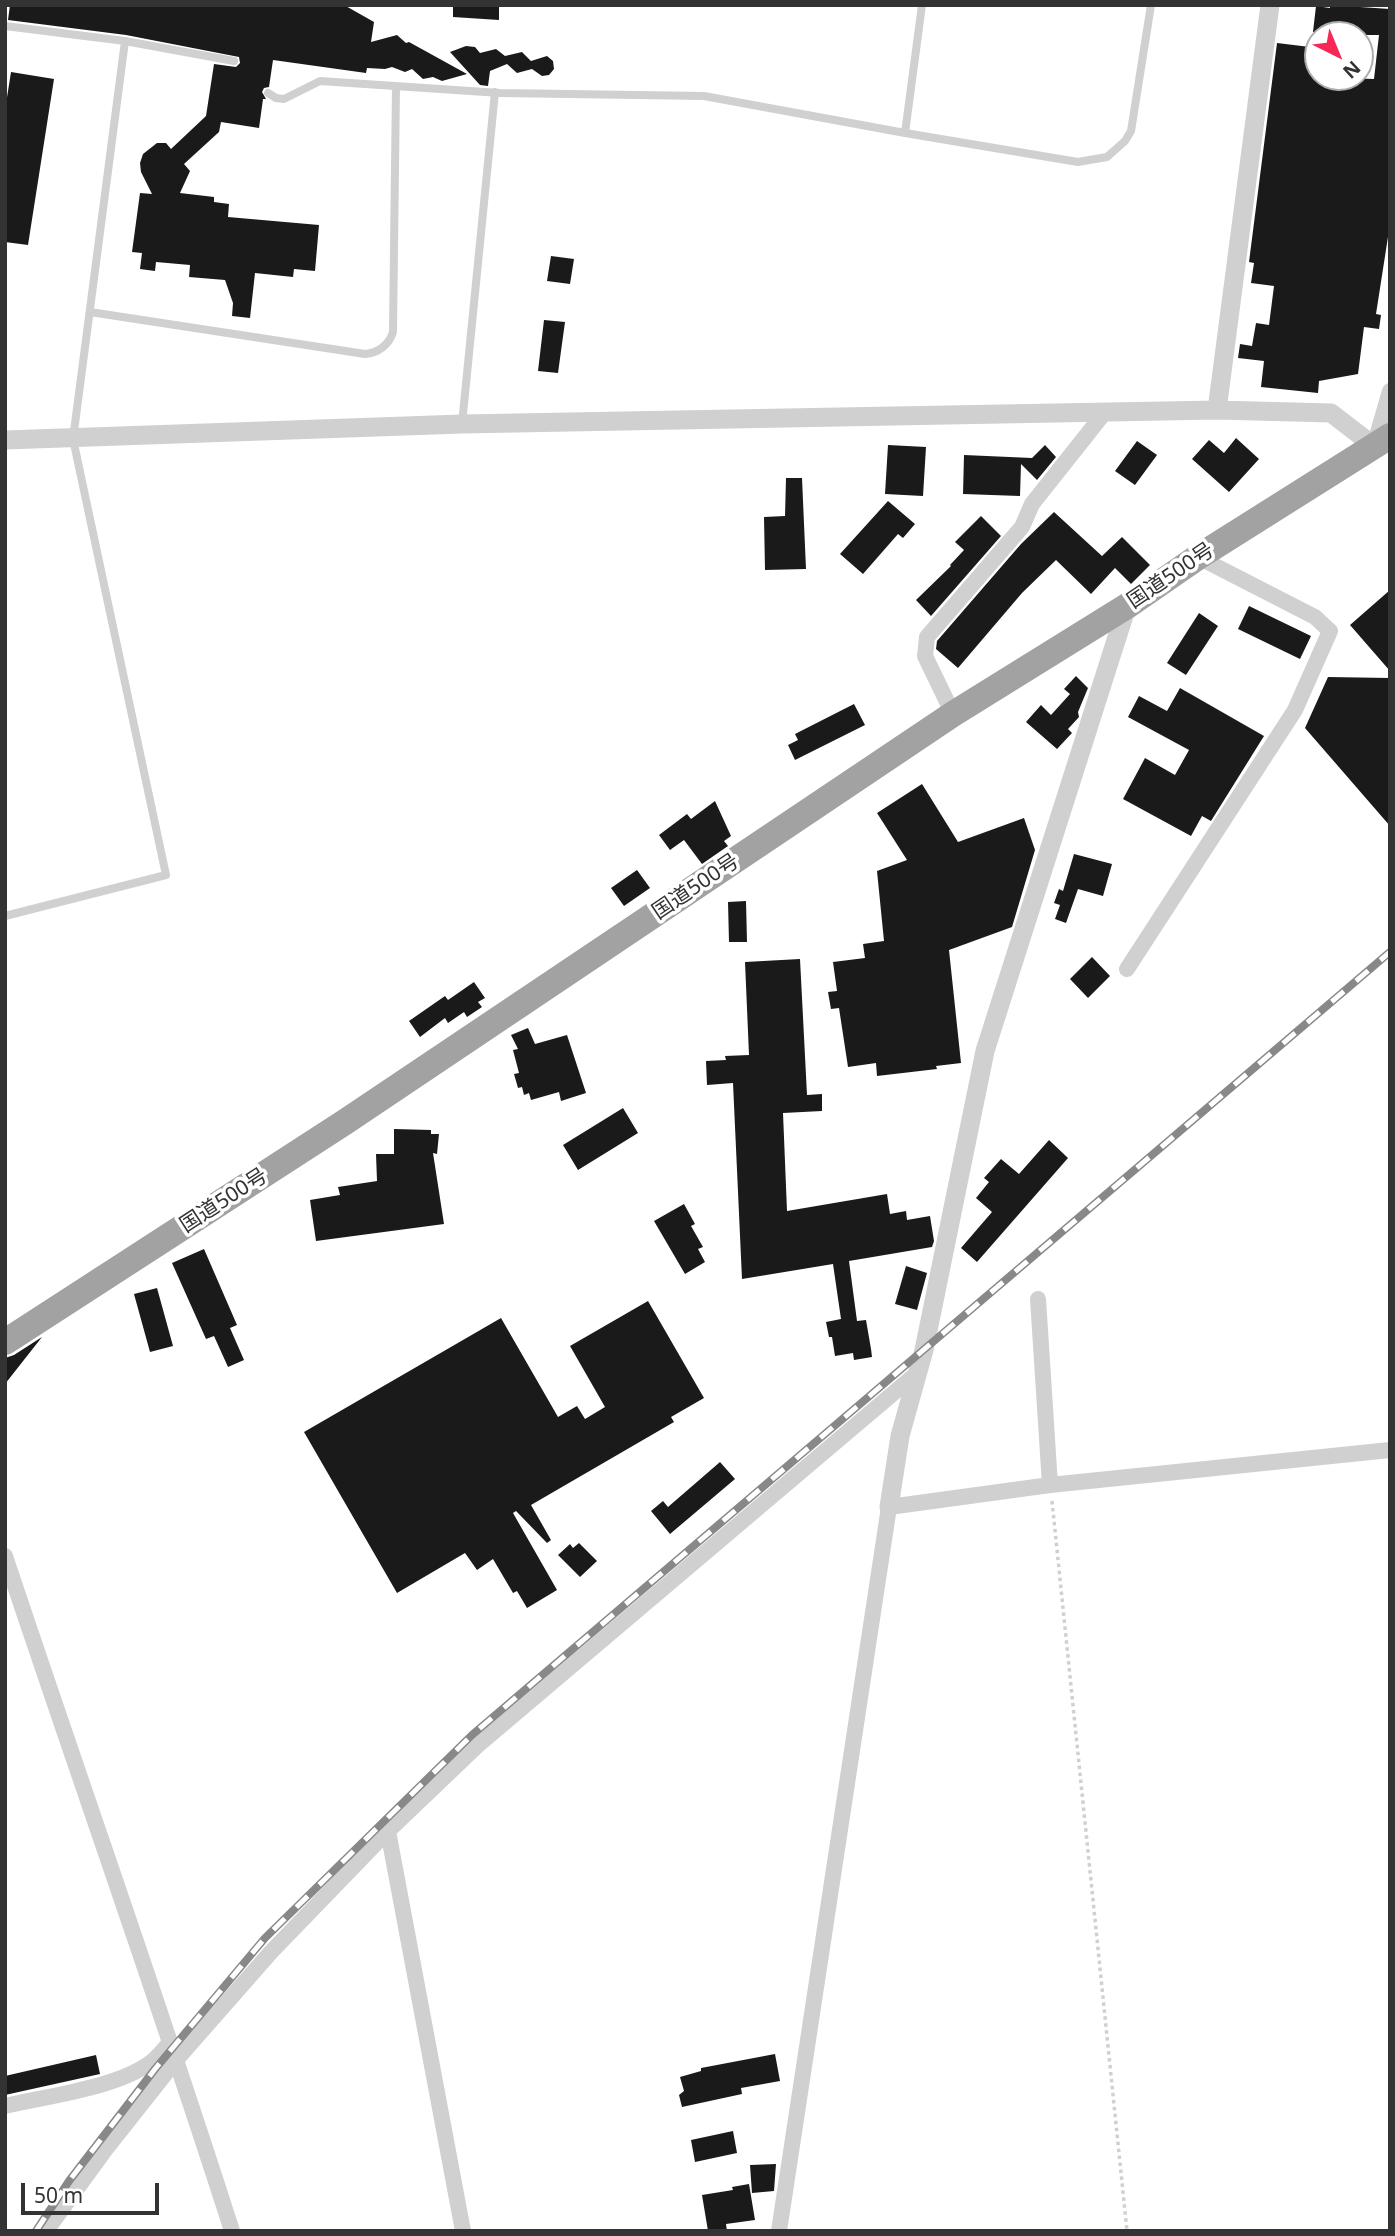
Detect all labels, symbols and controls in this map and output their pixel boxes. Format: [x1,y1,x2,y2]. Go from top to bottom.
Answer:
north arrow [1304,21,1374,91]
text: N [1337,55,1366,85]
street label: 国道500号 [1123,538,1219,614]
street label: 国道500号 [648,849,744,925]
street label: 国道500号 [176,1163,272,1239]
scale bar [24,2170,163,2214]
text: 50 m [34,2181,83,2209]

